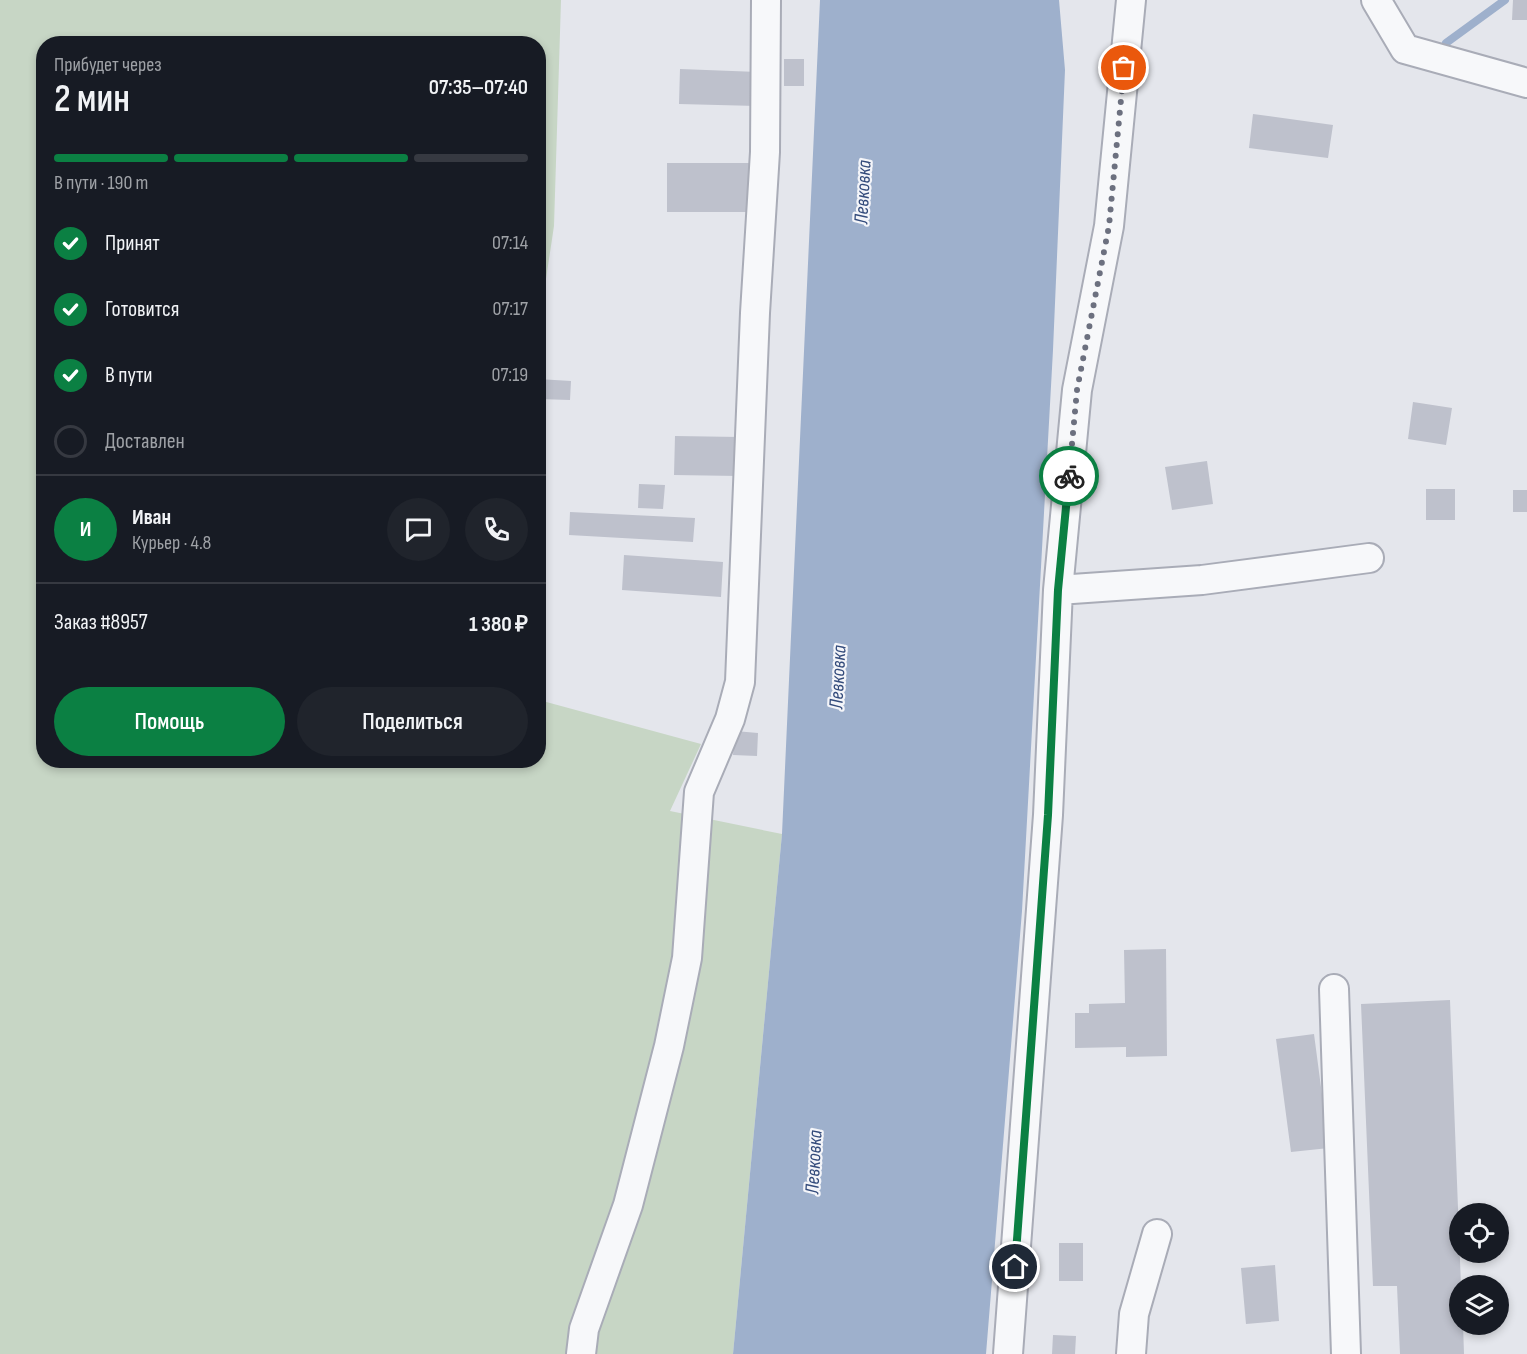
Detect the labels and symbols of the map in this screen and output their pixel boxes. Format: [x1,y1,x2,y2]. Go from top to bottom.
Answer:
pin [1098,42,1149,93]
water label: Левковка [849,159,877,226]
courier [1039,446,1099,506]
water label: Левковка [824,644,852,711]
water label: Левковка [800,1129,828,1196]
pin [989,1241,1040,1292]

